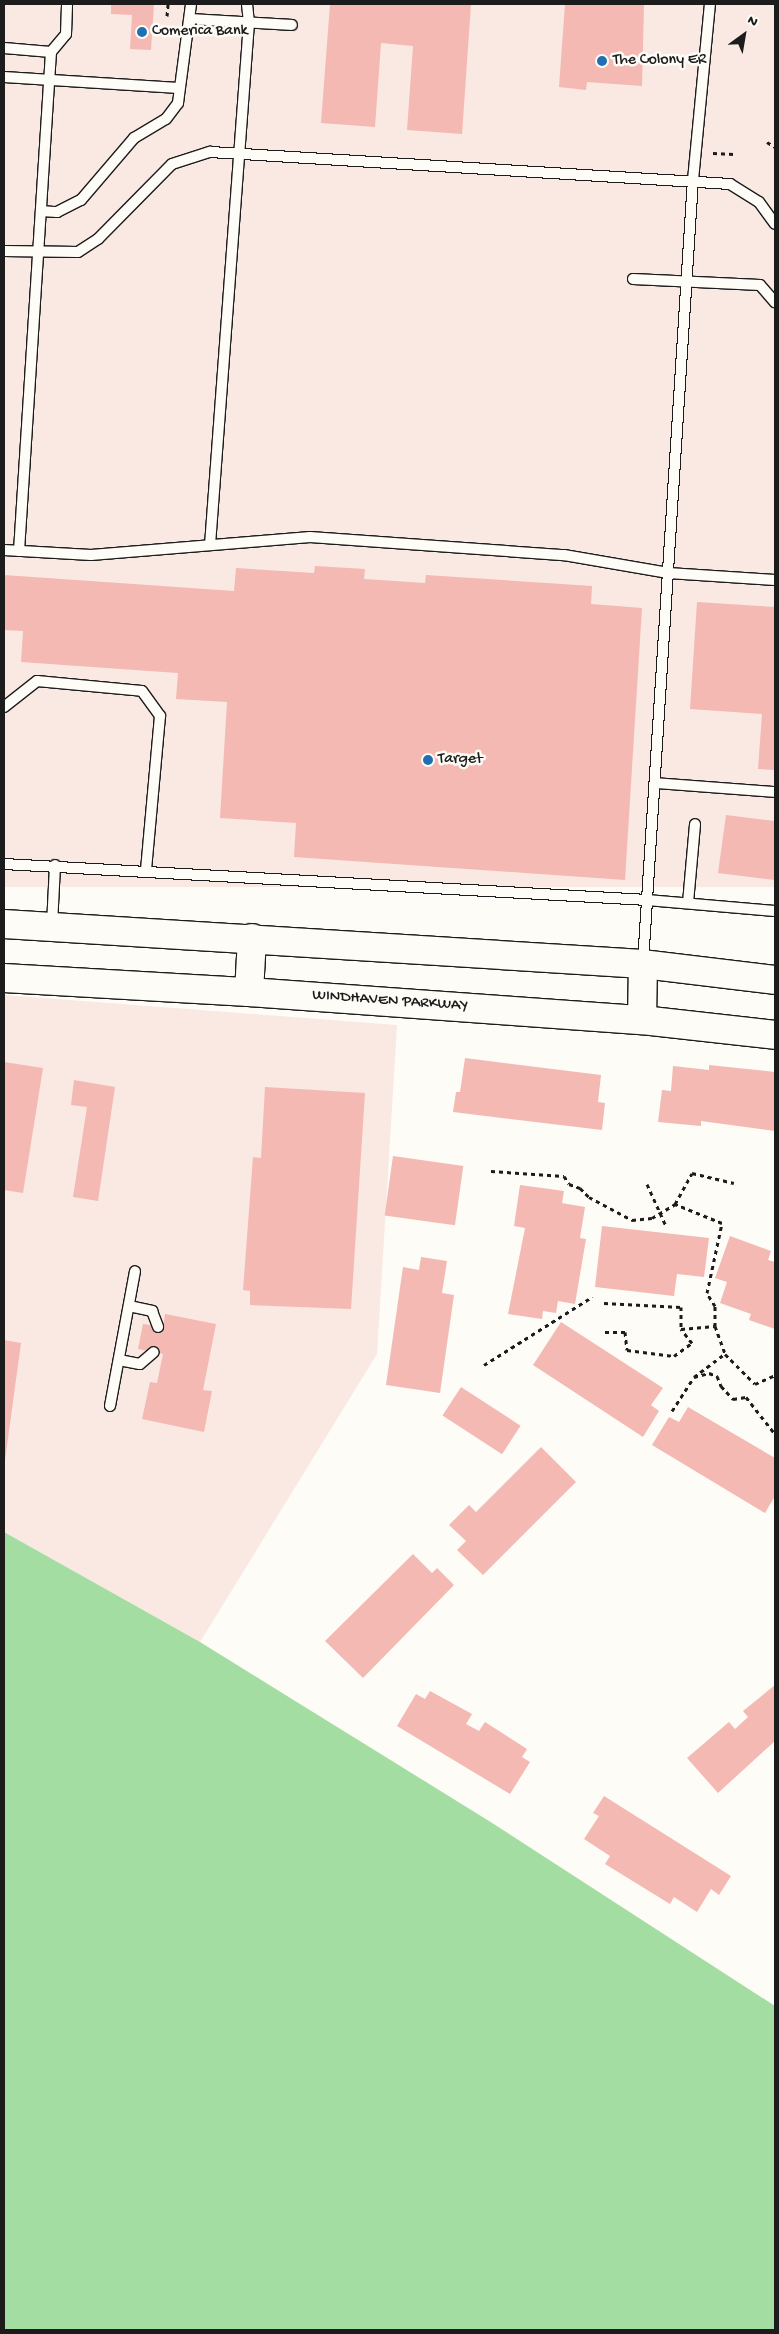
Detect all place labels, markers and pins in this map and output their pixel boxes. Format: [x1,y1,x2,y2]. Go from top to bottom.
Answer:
place label: Comerica Bank [152,22,248,42]
marker: Comerica Bank [136,26,148,38]
place label: The Colony ER [613,51,706,71]
marker: The Colony ER [595,54,609,68]
place label: Target [438,750,483,770]
marker: Target [422,754,434,766]

